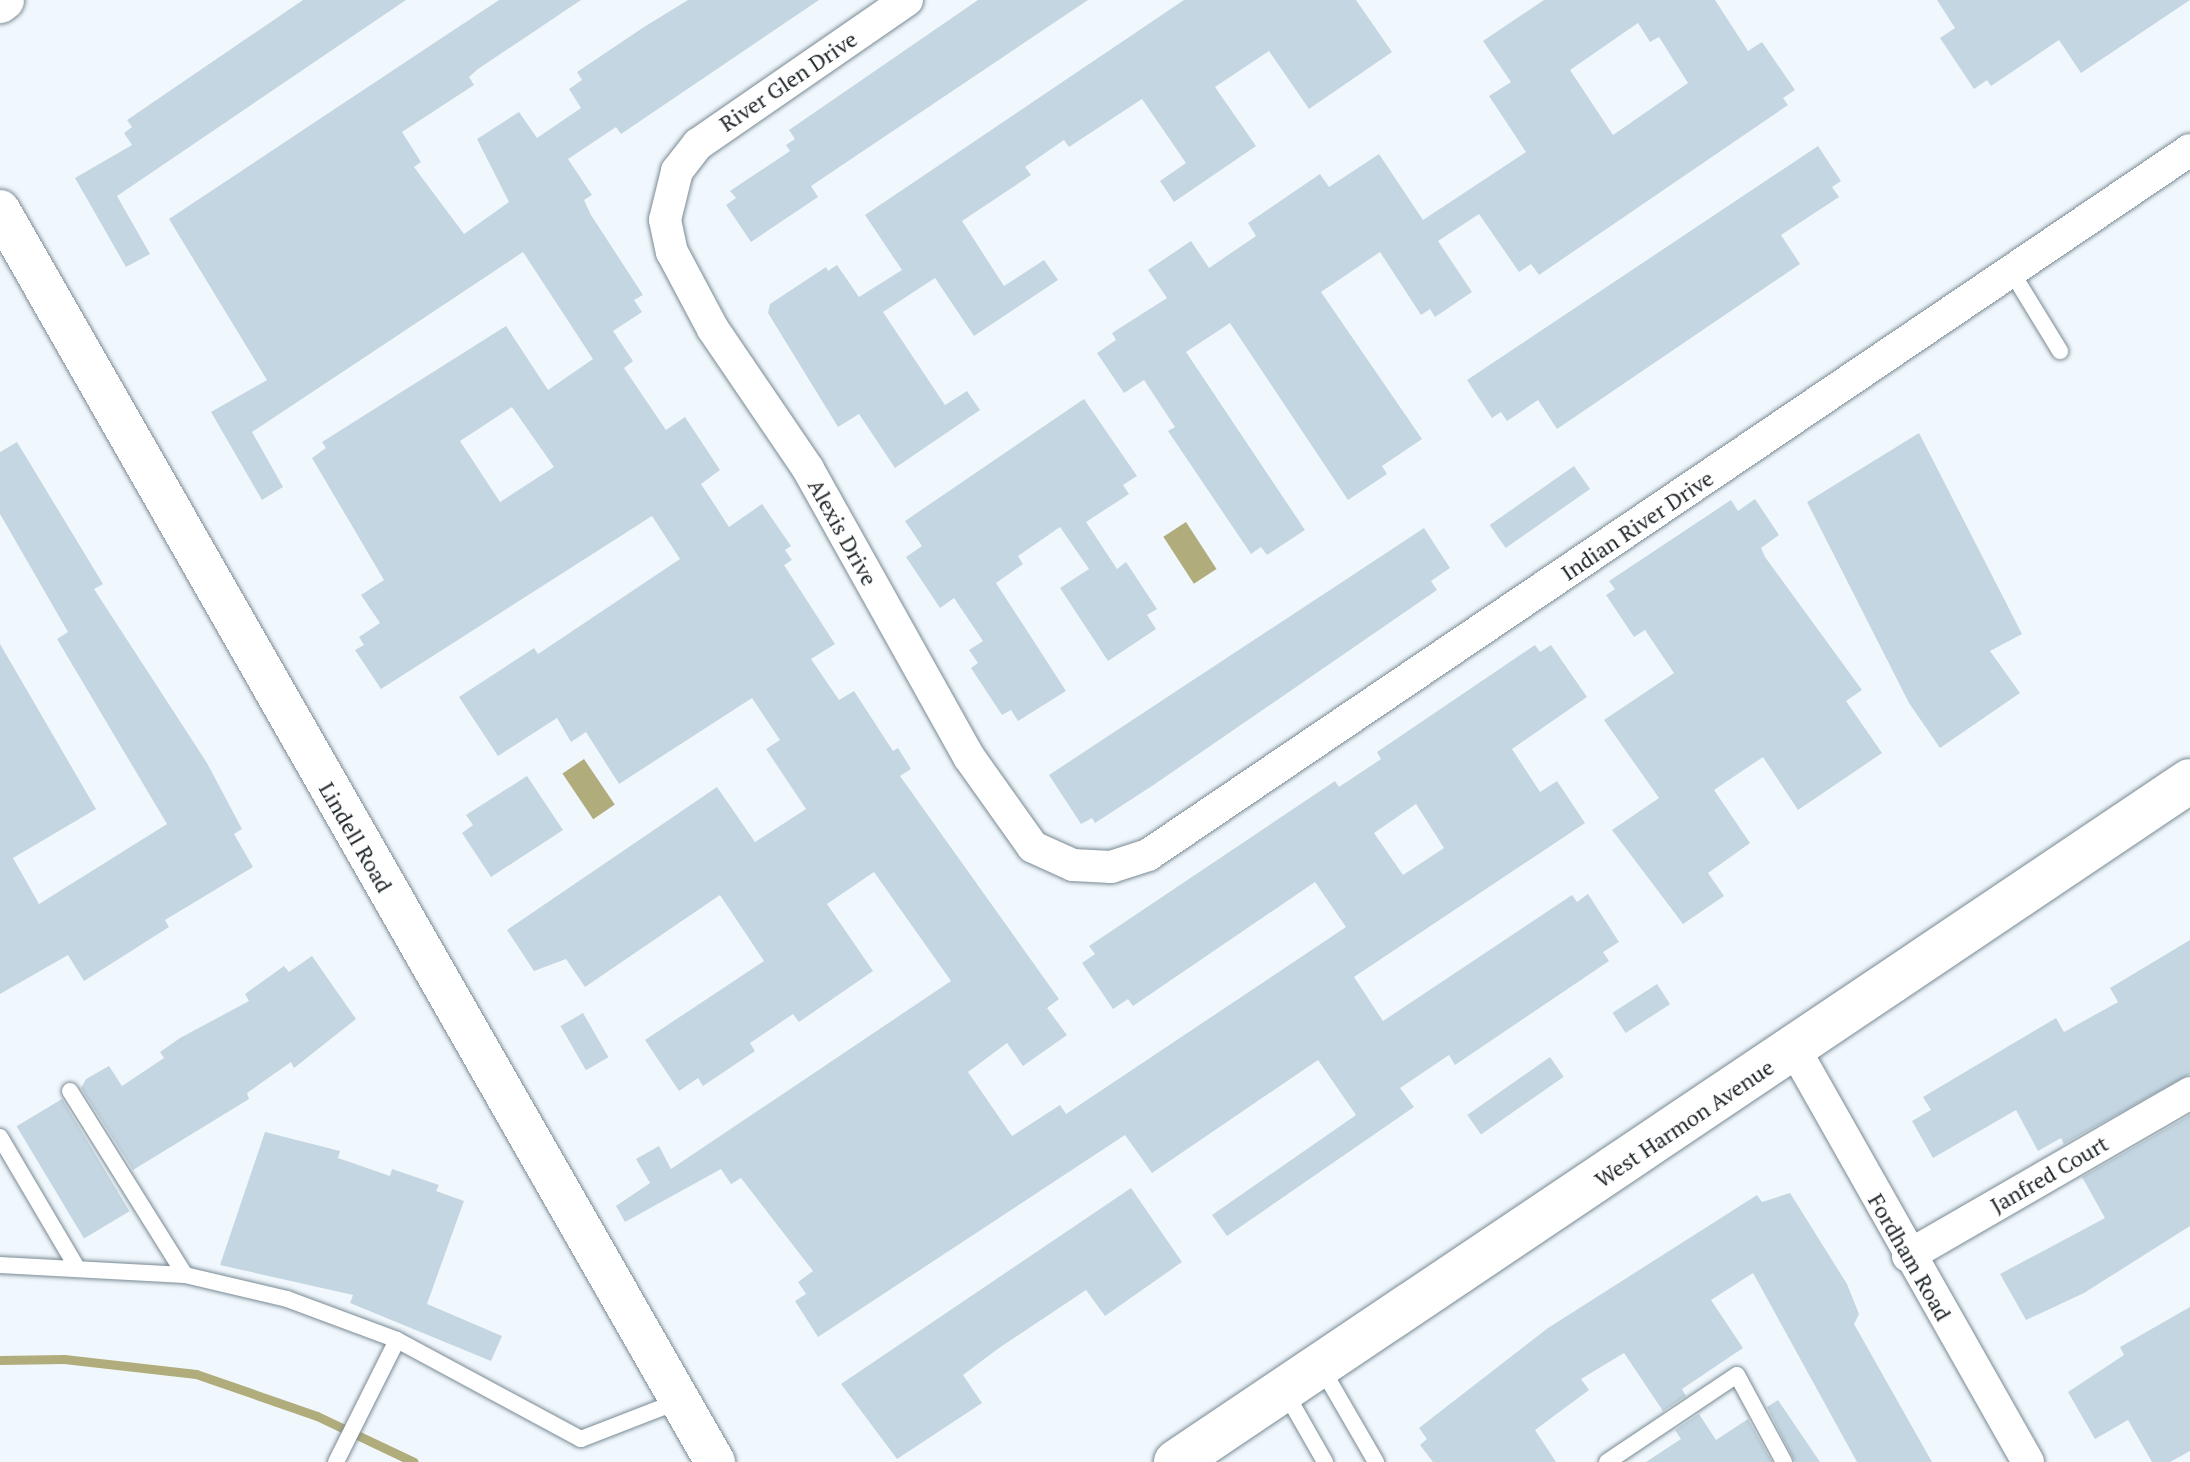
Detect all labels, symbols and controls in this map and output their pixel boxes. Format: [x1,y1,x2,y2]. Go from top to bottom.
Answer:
street label: River Glen Drive [714,25,862,137]
street label: Indian River Drive [1556,464,1718,586]
street label: Alexis Drive [803,474,883,590]
street label: Lindell Road [314,777,398,897]
street label: West Harmon Avenue [1589,1053,1779,1193]
street label: Janfred Court [1986,1130,2112,1218]
street label: Fordham Road [1863,1189,1957,1325]

